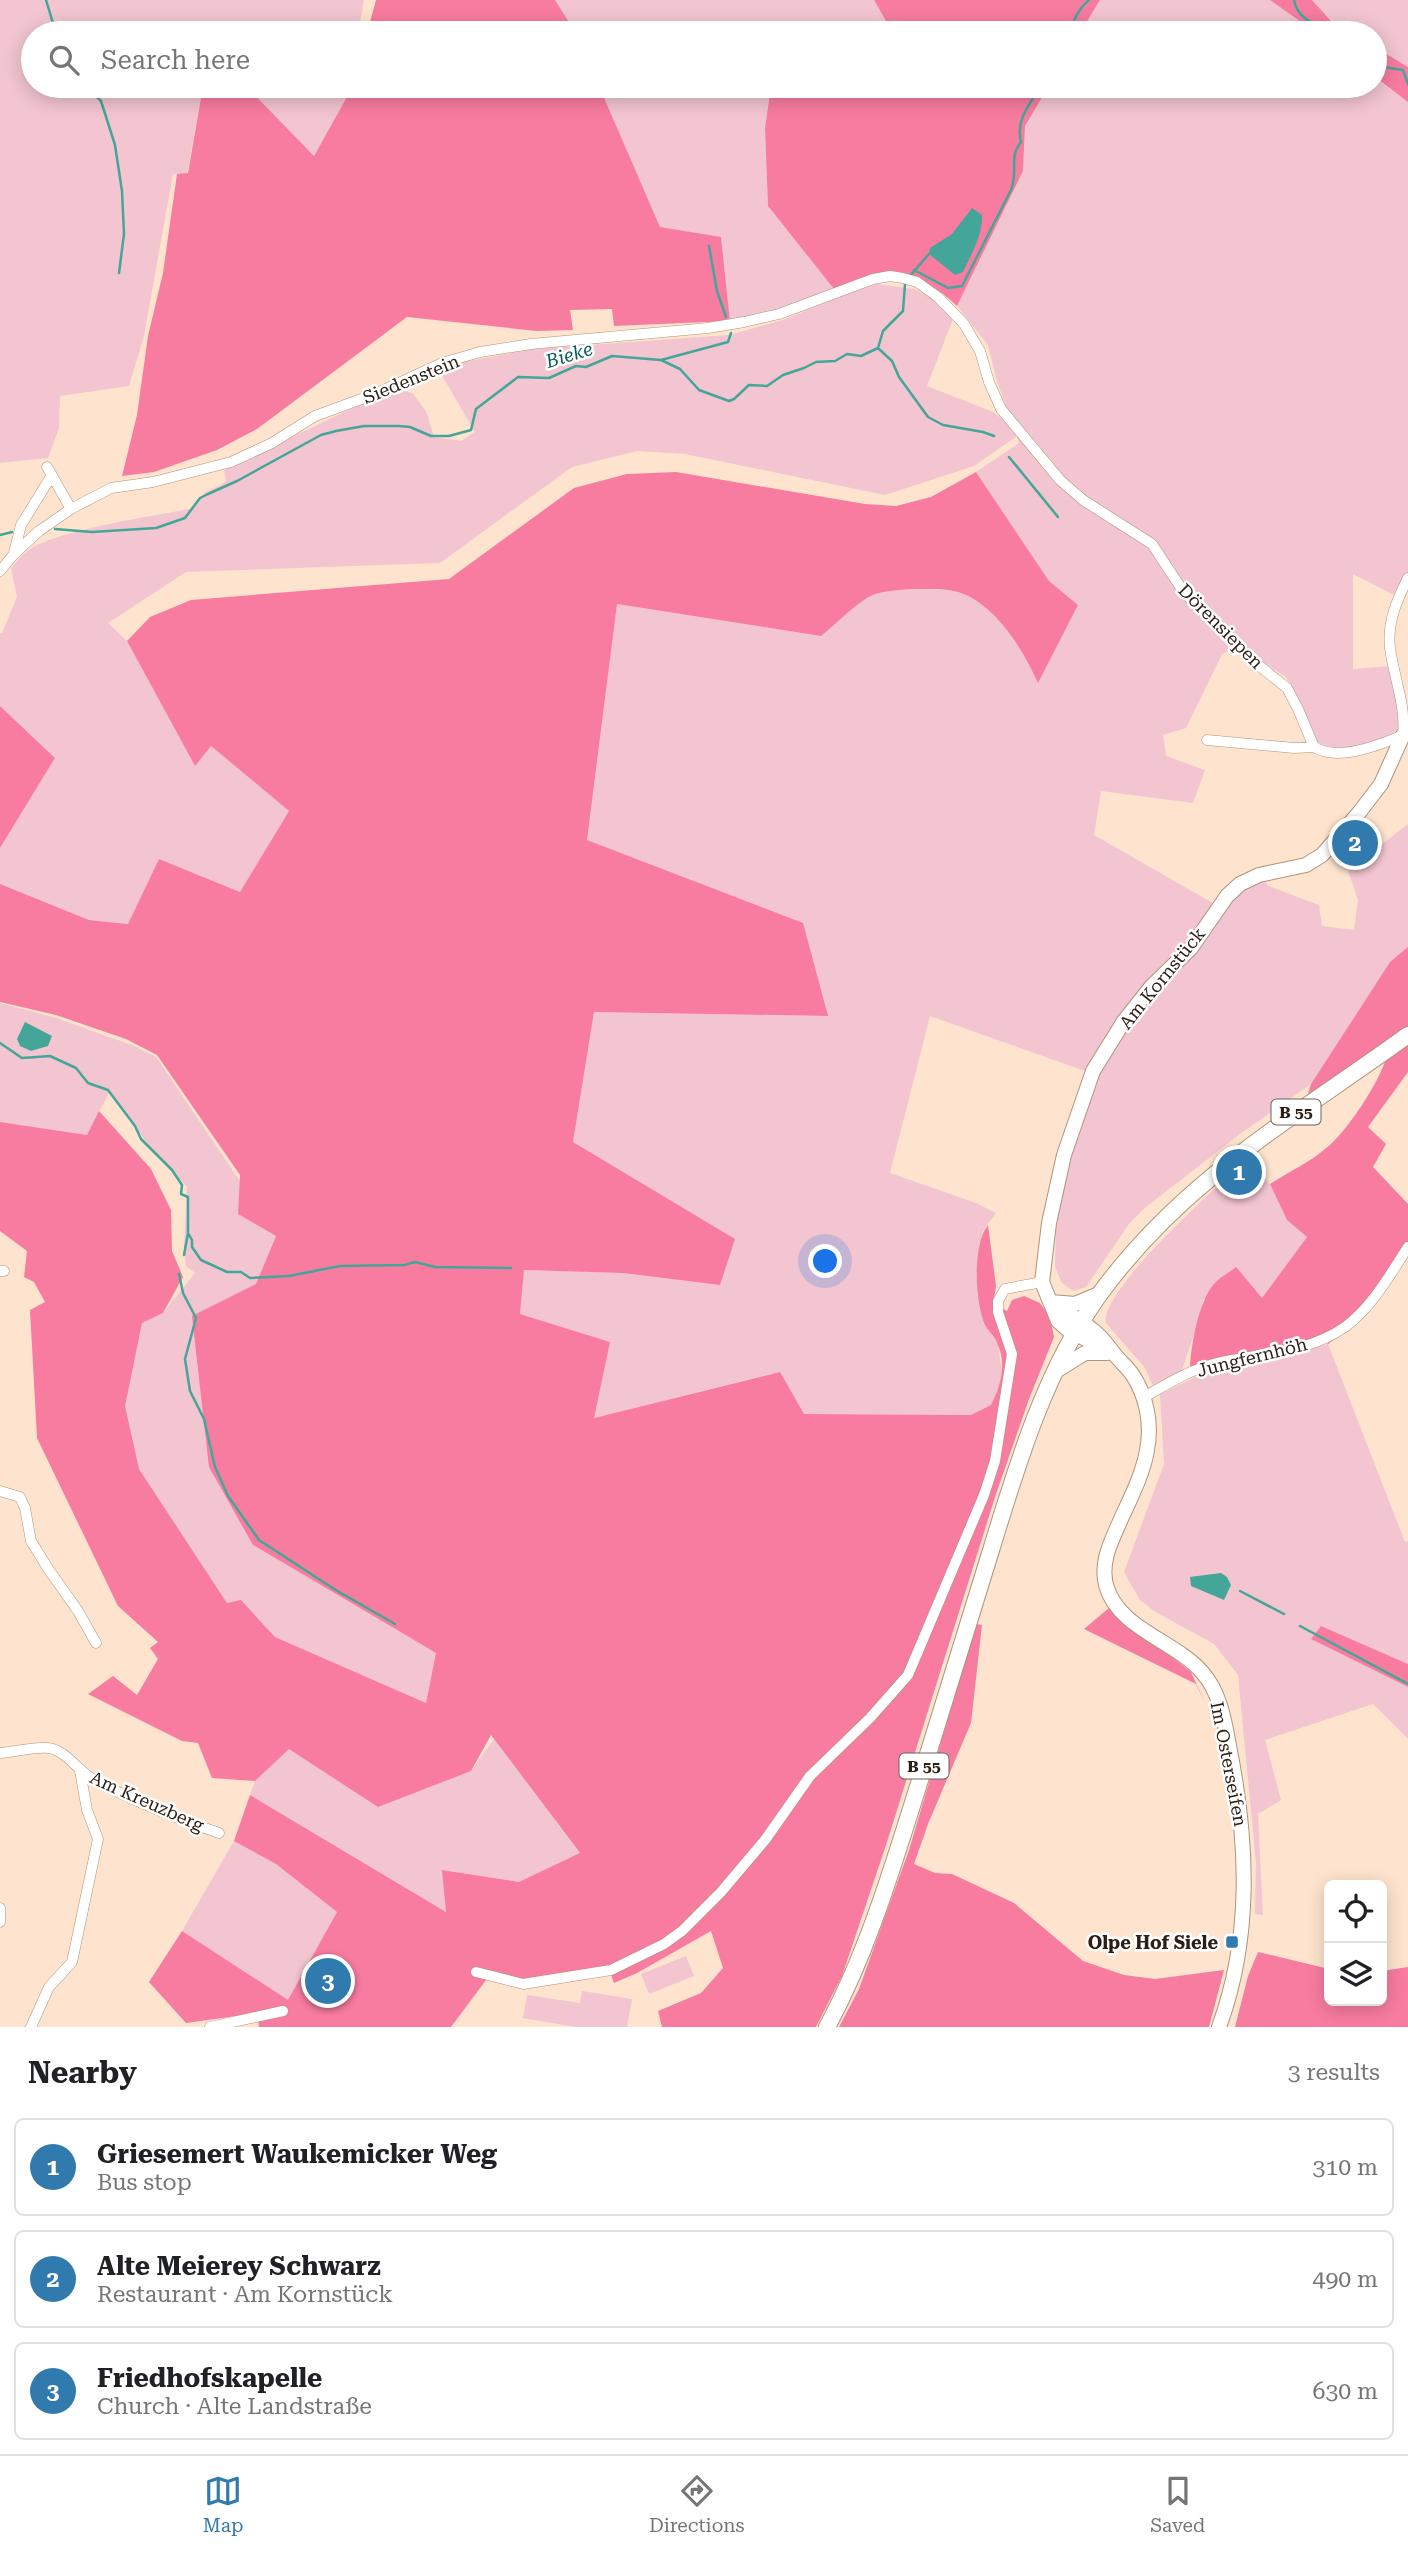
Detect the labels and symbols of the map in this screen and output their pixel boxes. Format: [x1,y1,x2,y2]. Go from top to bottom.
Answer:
water label: Bieke [542,337,596,373]
street label: Siedenstein [360,350,463,408]
street label: Dörensiepen [1174,579,1268,673]
pin: 2 [1332,817,1378,869]
street label: Am Kornstück [1115,923,1209,1033]
road number: B 55 [1272,1100,1320,1124]
pin: 1 [1216,1146,1262,1198]
your location [808,1244,842,1278]
street label: Jungfernhöh [1195,1333,1310,1381]
street label: Im Osterseifen [1207,1700,1251,1829]
road number: B 55 [900,1754,948,1778]
street label: Am Kreuzberg [87,1767,208,1836]
place label: Olpe Hof Siele [1088,1932,1218,1953]
marker: Olpe Hof Siele [1224,1934,1240,1950]
pin: 3 [305,1955,351,2007]

